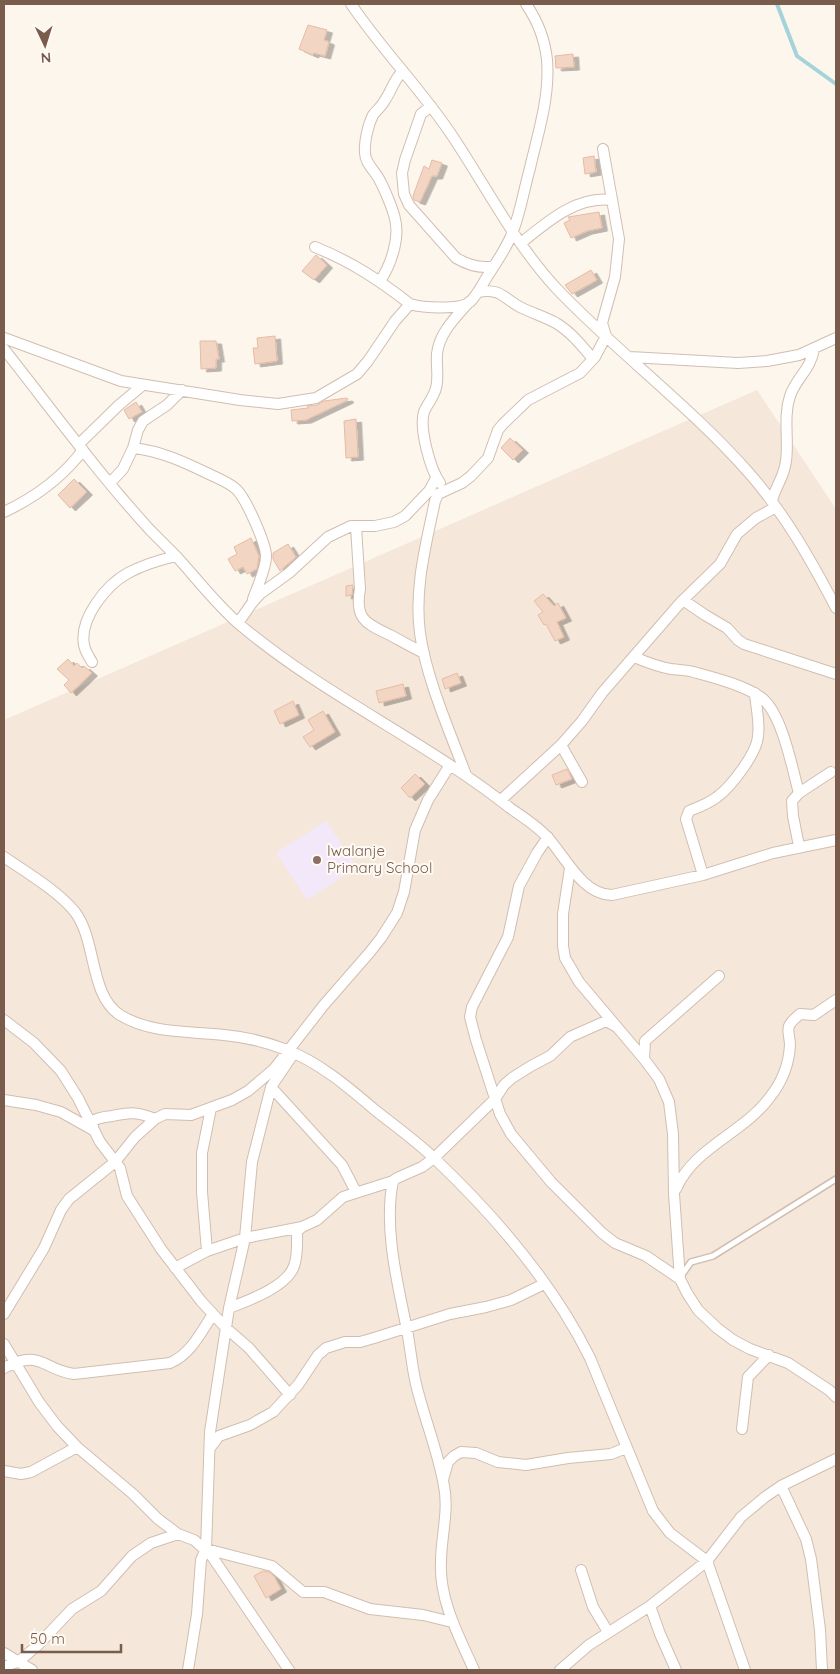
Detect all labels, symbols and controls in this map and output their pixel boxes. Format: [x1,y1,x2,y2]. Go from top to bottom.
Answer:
north arrow [20,20,70,70]
text: N [40,49,52,67]
place label: Iwalanje Primary School [327,841,432,877]
marker: Iwalanje Primary School [311,854,323,866]
scale bar [22,1622,121,1654]
text: 50 m [30,1629,65,1648]

